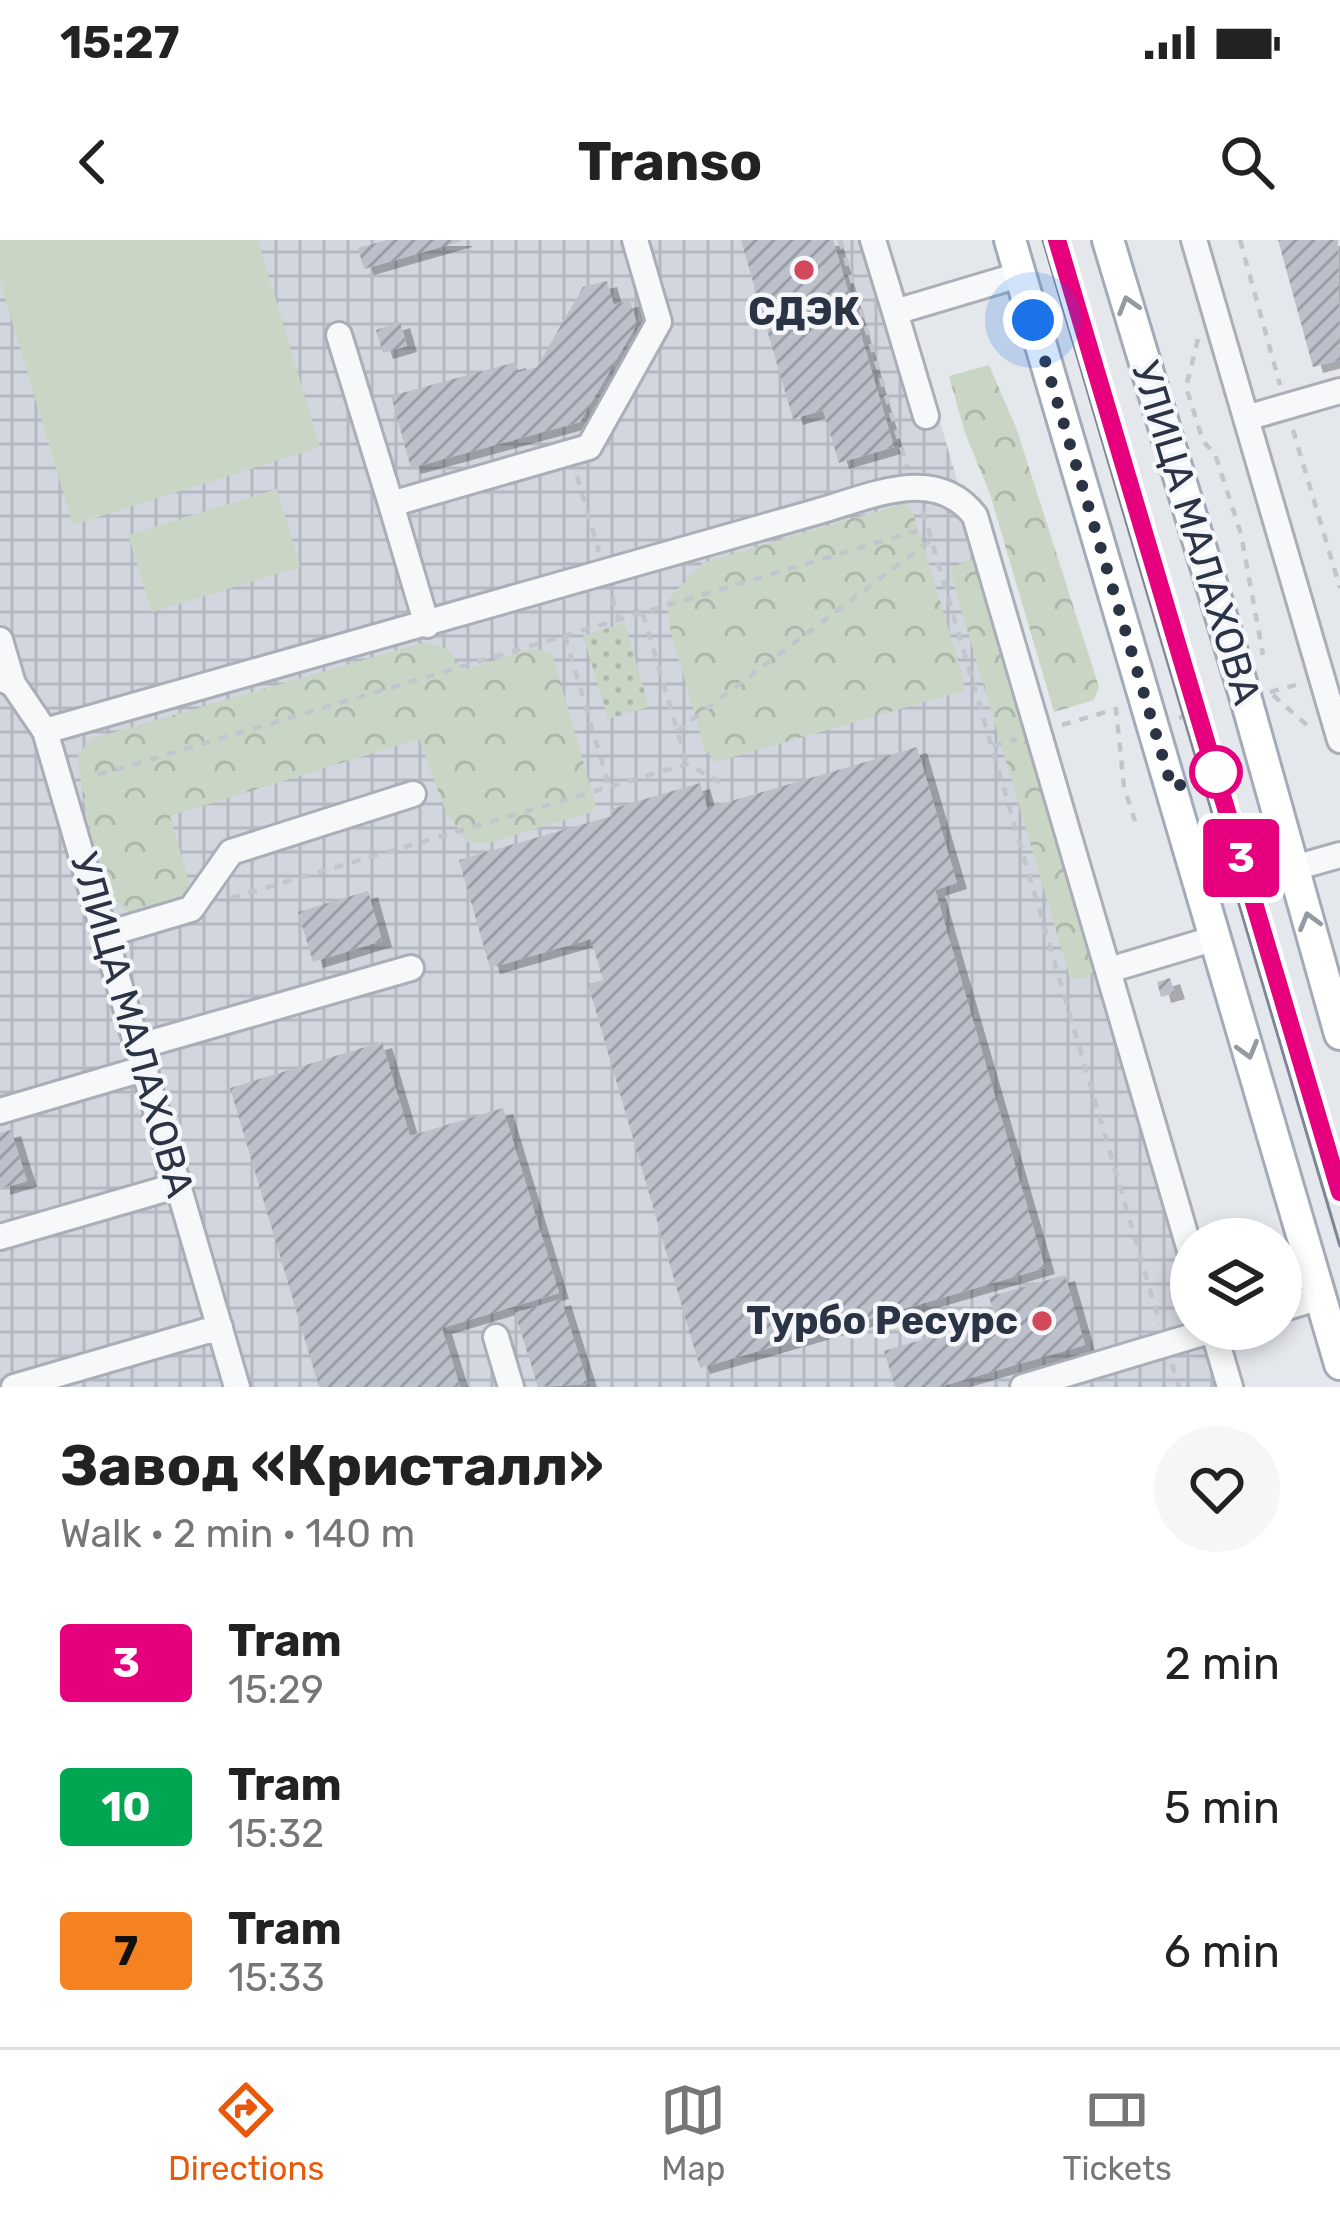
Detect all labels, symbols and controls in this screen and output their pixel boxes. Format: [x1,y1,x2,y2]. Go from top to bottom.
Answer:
text: 15:27 [60,16,180,69]
icon: back [60,129,126,195]
icon: search [1214,129,1280,195]
text: Transo [578,130,762,194]
marker: СДЭК [791,257,817,283]
place label: СДЭК [748,289,860,335]
your location [1003,290,1063,350]
one-way arrow [1118,295,1143,316]
street label: УЛИЦА МАЛАХОВА [1122,356,1270,710]
unlabelled marker [1191,747,1241,797]
line badge: 3 [1202,819,1280,897]
text: 3 [1227,833,1255,883]
street label: УЛИЦА МАЛАХОВА [61,847,203,1203]
one-way arrow [1298,912,1323,932]
one-way arrow [1234,1039,1259,1060]
map controls [1170,1218,1302,1350]
button: layers [1170,1218,1302,1350]
place label: Турбо Ресурс [746,1298,1018,1344]
marker: Турбо Ресурс [1029,1308,1055,1334]
button: heart [1154,1426,1280,1552]
text: Завод «Кристалл» [60,1432,604,1499]
text: Walk · 2 min · 140 m [60,1511,415,1557]
text: Tram [228,1614,342,1667]
text: 2 min [1164,1637,1280,1690]
text: 3 [112,1638,140,1688]
text: 15:29 [228,1667,324,1713]
text: Tram [228,1758,342,1811]
text: 5 min [1164,1781,1280,1834]
text: 10 [101,1782,151,1832]
text: 15:32 [228,1811,324,1857]
text: Tram [228,1902,342,1955]
text: 6 min [1164,1925,1280,1978]
text: 7 [114,1926,138,1976]
text: 15:33 [228,1955,325,2001]
tab: Directions [168,2077,324,2188]
tab: Map [660,2077,726,2188]
tab: Tickets [1062,2077,1172,2188]

